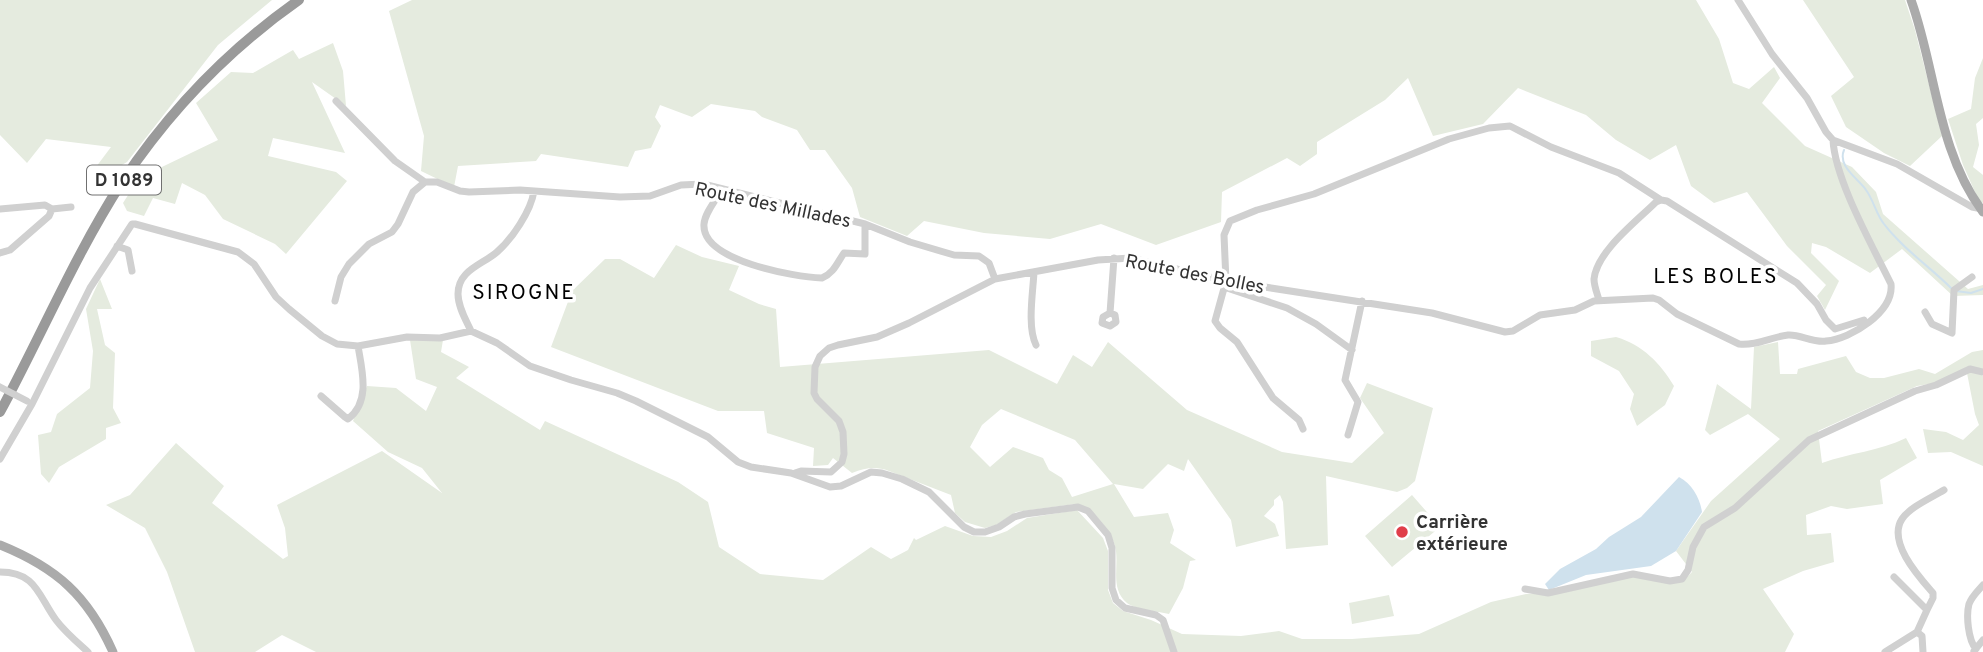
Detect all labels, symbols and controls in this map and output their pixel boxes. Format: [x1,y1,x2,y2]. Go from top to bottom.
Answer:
road number: D 1089 [87,166,161,195]
street label: Route des Millades [692,178,853,234]
street label: Route des Bolles [1123,250,1266,300]
district label: LES BOLES [1653,264,1779,291]
district label: SIROGNE [472,280,576,307]
place label: Carrière extérieure [1416,511,1508,557]
marker: Carrière extérieure [1394,524,1410,540]

